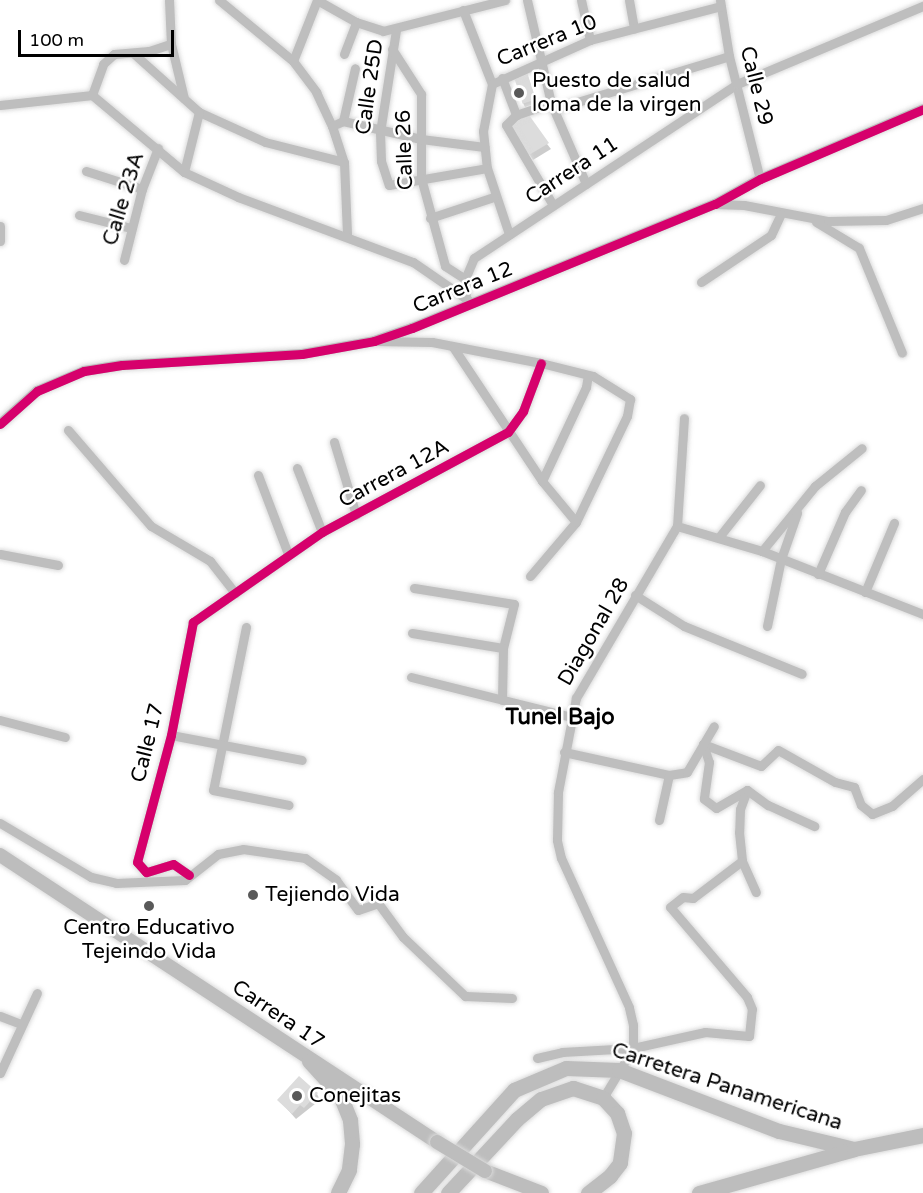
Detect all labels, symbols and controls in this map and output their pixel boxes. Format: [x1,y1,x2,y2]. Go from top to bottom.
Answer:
street label: Carrera 10 [493,10,601,72]
scale bar [21,18,177,56]
text: 100 m [29,29,84,51]
street label: Calle 25D [351,38,389,136]
street label: Calle 29 [734,44,778,128]
place label: Puesto de salud loma de la virgen [532,68,702,118]
marker: Puesto de salud loma de la virgen [510,84,528,102]
street label: Calle 26 [391,109,419,191]
street label: Carrera 11 [521,132,623,210]
street label: Calle 23A [98,149,150,249]
street label: Carrera 12 [409,257,517,319]
street label: Carrera 12A [334,434,454,514]
street label: Diagonal 28 [553,574,635,690]
street label: Calle 17 [126,701,170,785]
district label: Tunel Bajo [505,705,615,731]
place label: Tejiendo Vida [265,882,400,908]
marker: Tejiendo Vida [246,888,260,902]
marker: Centro Educativo Tejeindo Vida [142,899,156,913]
place label: Centro Educativo Tejeindo Vida [63,915,235,965]
street label: Carrera 17 [227,975,329,1055]
street label: Carretera Panamericana [608,1038,846,1136]
place label: Conejitas [309,1083,401,1109]
marker: Conejitas [290,1089,304,1103]

